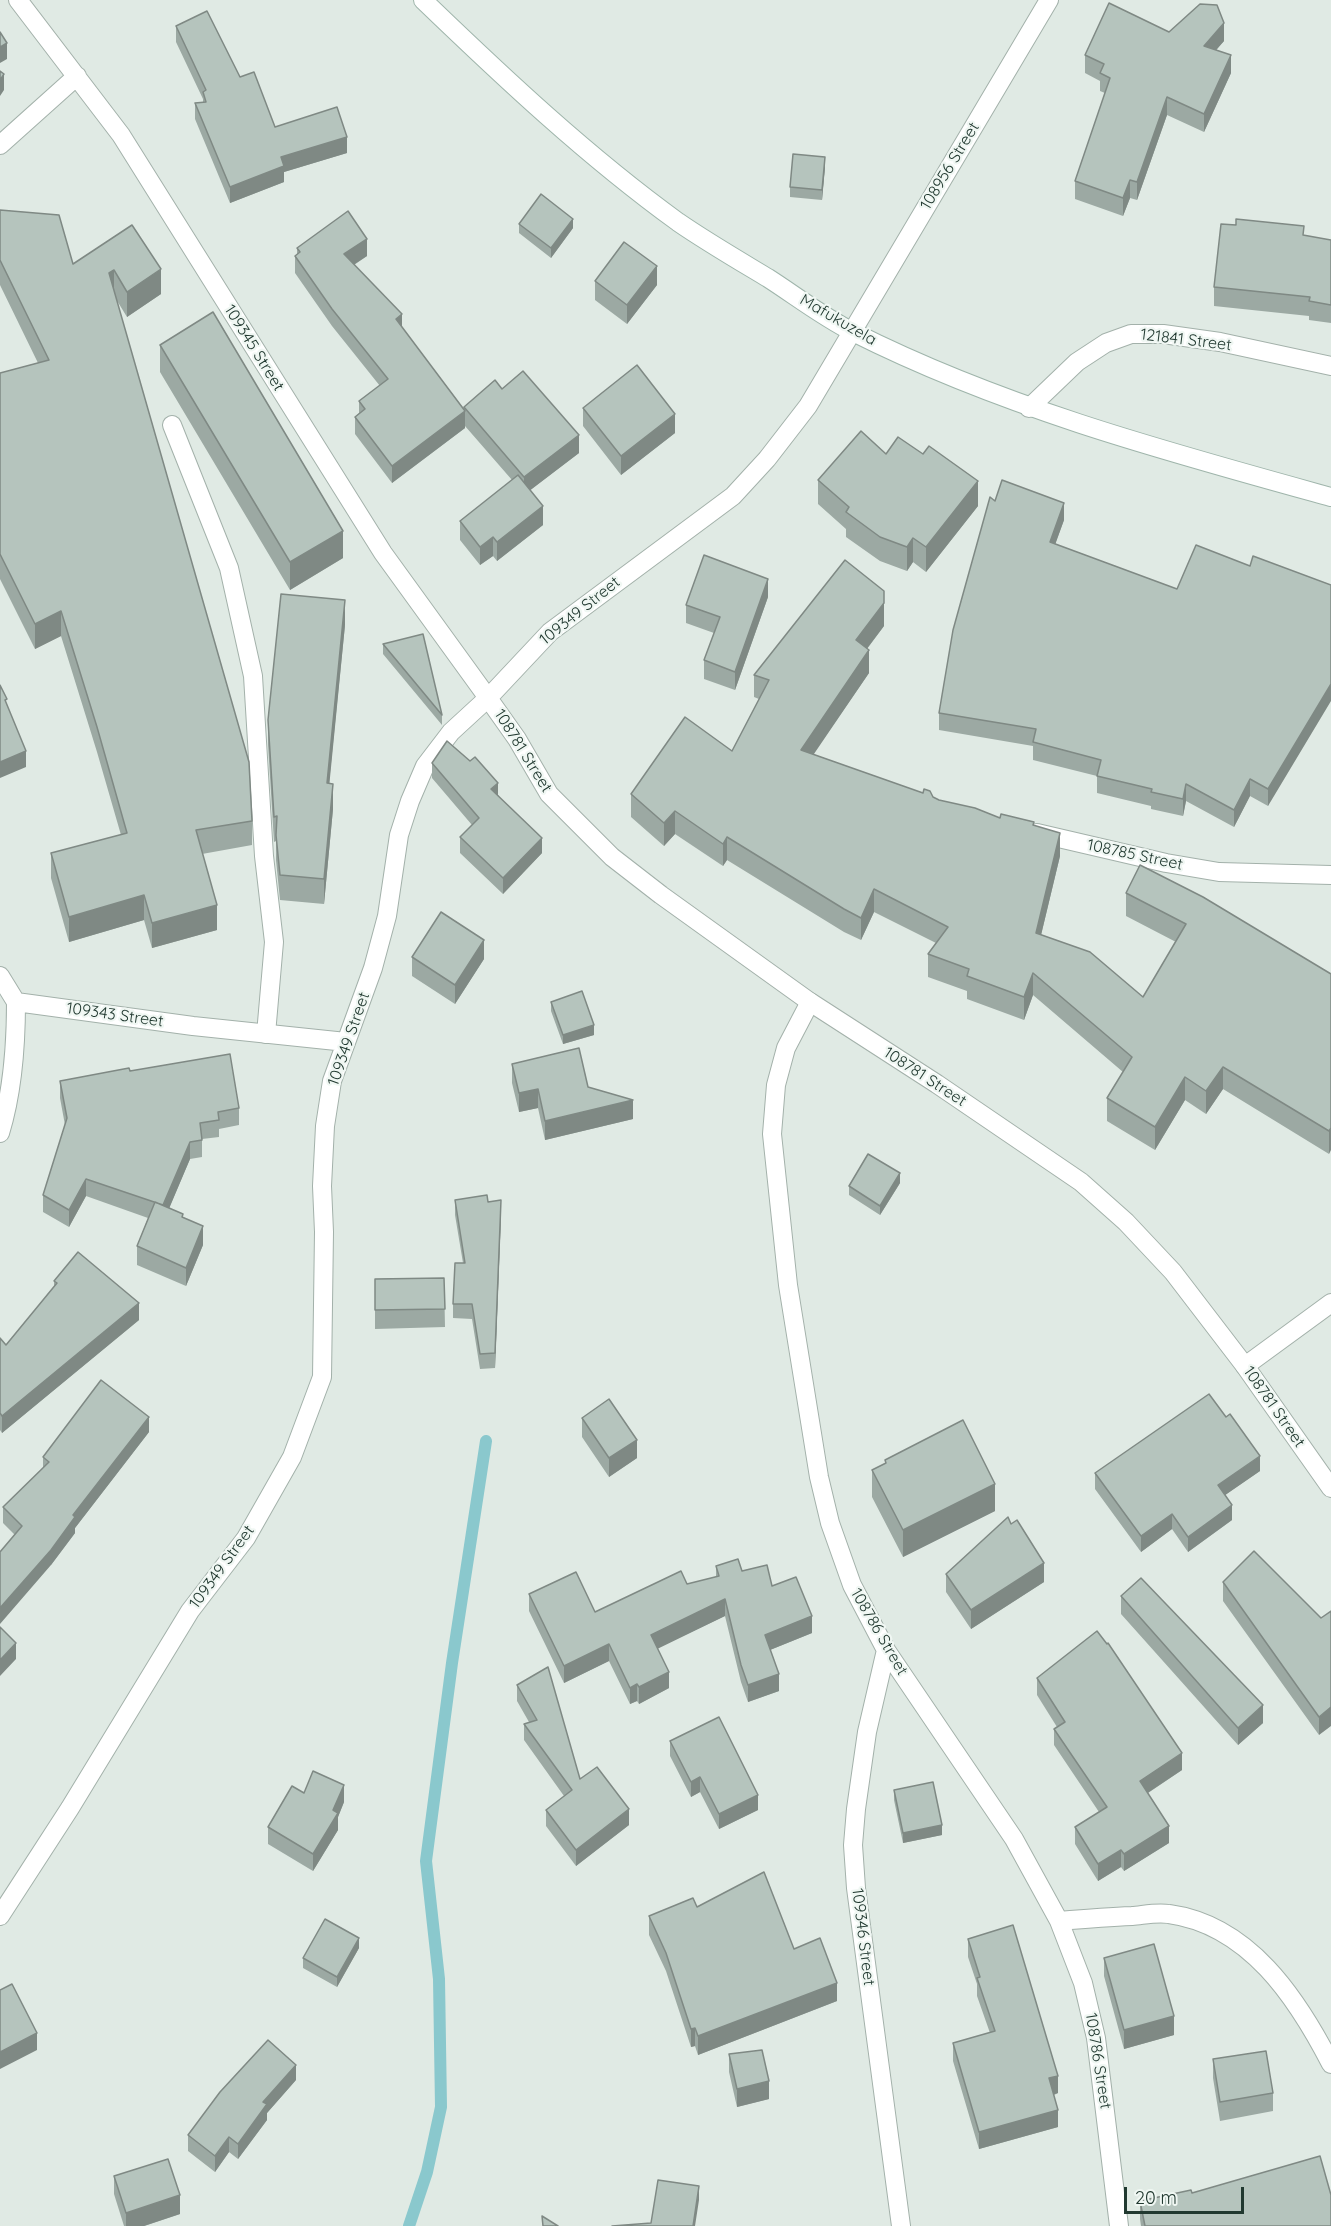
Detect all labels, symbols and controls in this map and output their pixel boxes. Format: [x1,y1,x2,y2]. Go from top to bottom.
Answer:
street label: 108956 Street [916,119,984,213]
street label: Mafukuzela [796,290,880,350]
street label: 109345 Street [220,301,288,395]
street label: 121841 Street [1139,325,1233,355]
street label: 109349 Street [536,573,624,649]
street label: 108781 Street [490,706,556,796]
street label: 108785 Street [1085,835,1185,875]
street label: 109349 Street [324,990,374,1088]
street label: 109343 Street [65,999,165,1031]
street label: 108781 Street [880,1043,970,1111]
street label: 108781 Street [1239,1363,1309,1451]
street label: 109349 Street [185,1522,259,1612]
street label: 108786 Street [846,1585,912,1679]
street label: 109346 Street [848,1887,878,1987]
street label: 108786 Street [1081,2012,1115,2110]
scale bar [1127,2175,1247,2213]
text: 20 m [1135,2186,1177,2209]

